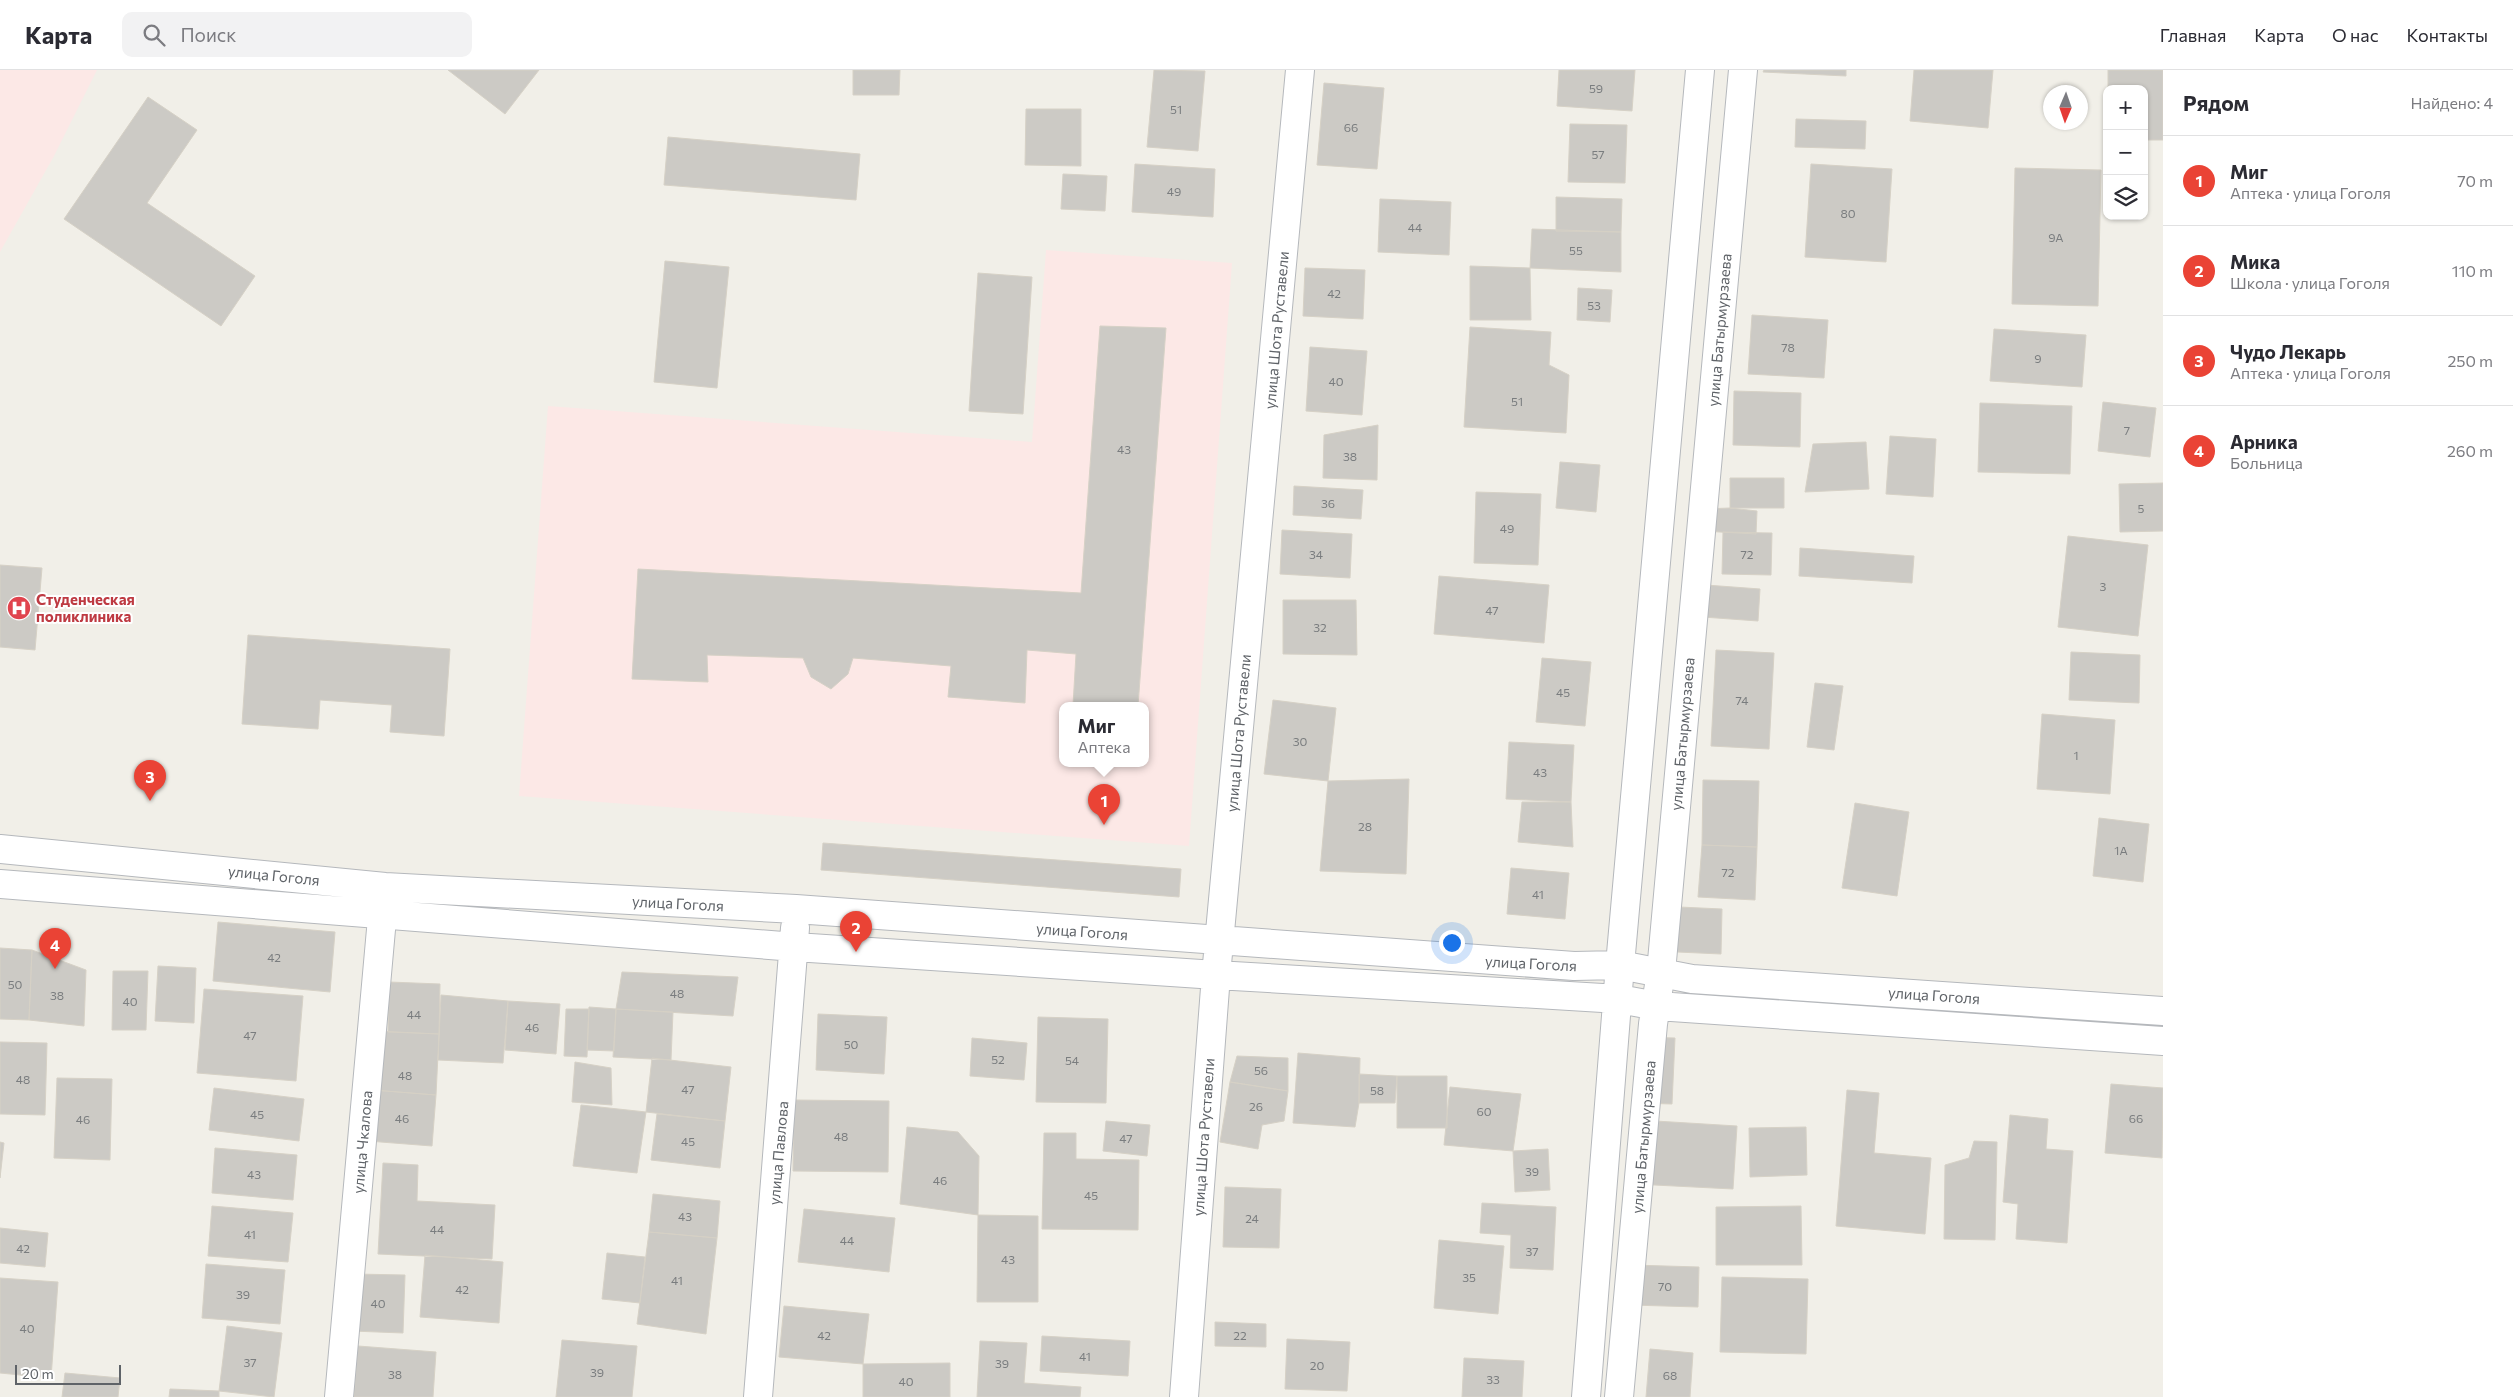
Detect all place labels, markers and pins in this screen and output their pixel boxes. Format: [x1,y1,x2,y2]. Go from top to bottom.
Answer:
place label: Студенческая поликлиника [36,590,135,625]
hospital icon: Студенческая поликлиника [6,595,32,621]
pin: 3 [134,760,166,801]
pin: 1 [1088,784,1120,825]
pin: 2 [840,911,872,952]
pin: 4 [39,928,71,969]

